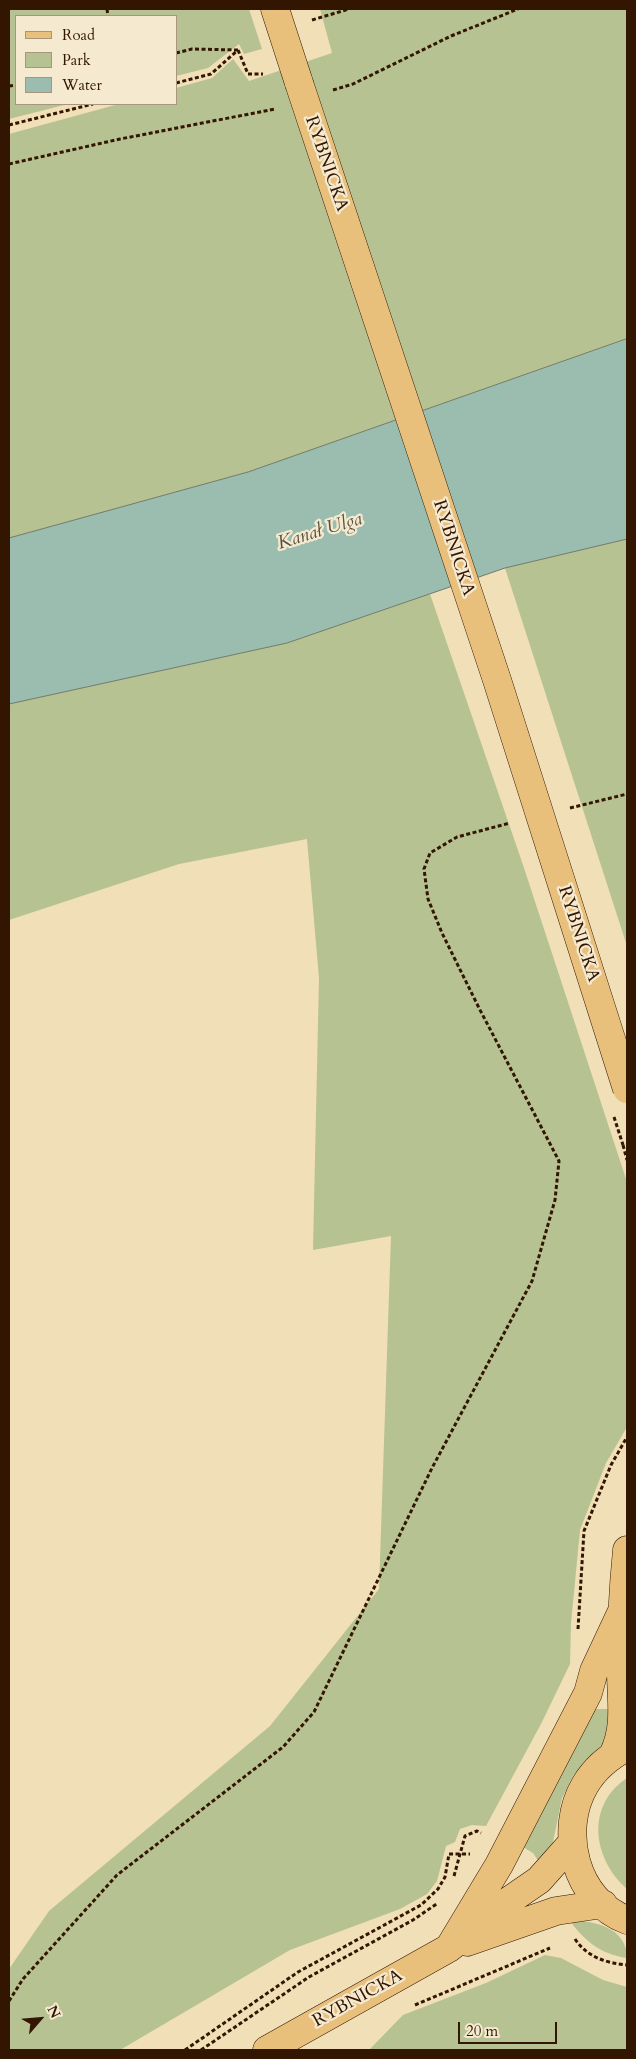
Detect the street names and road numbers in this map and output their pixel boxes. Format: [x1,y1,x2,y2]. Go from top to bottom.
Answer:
street label: RYBNICKA [300,113,352,215]
street label: RYBNICKA [427,497,479,599]
street label: RYBNICKA [552,883,604,985]
street label: RYBNICKA [309,1965,407,2033]

